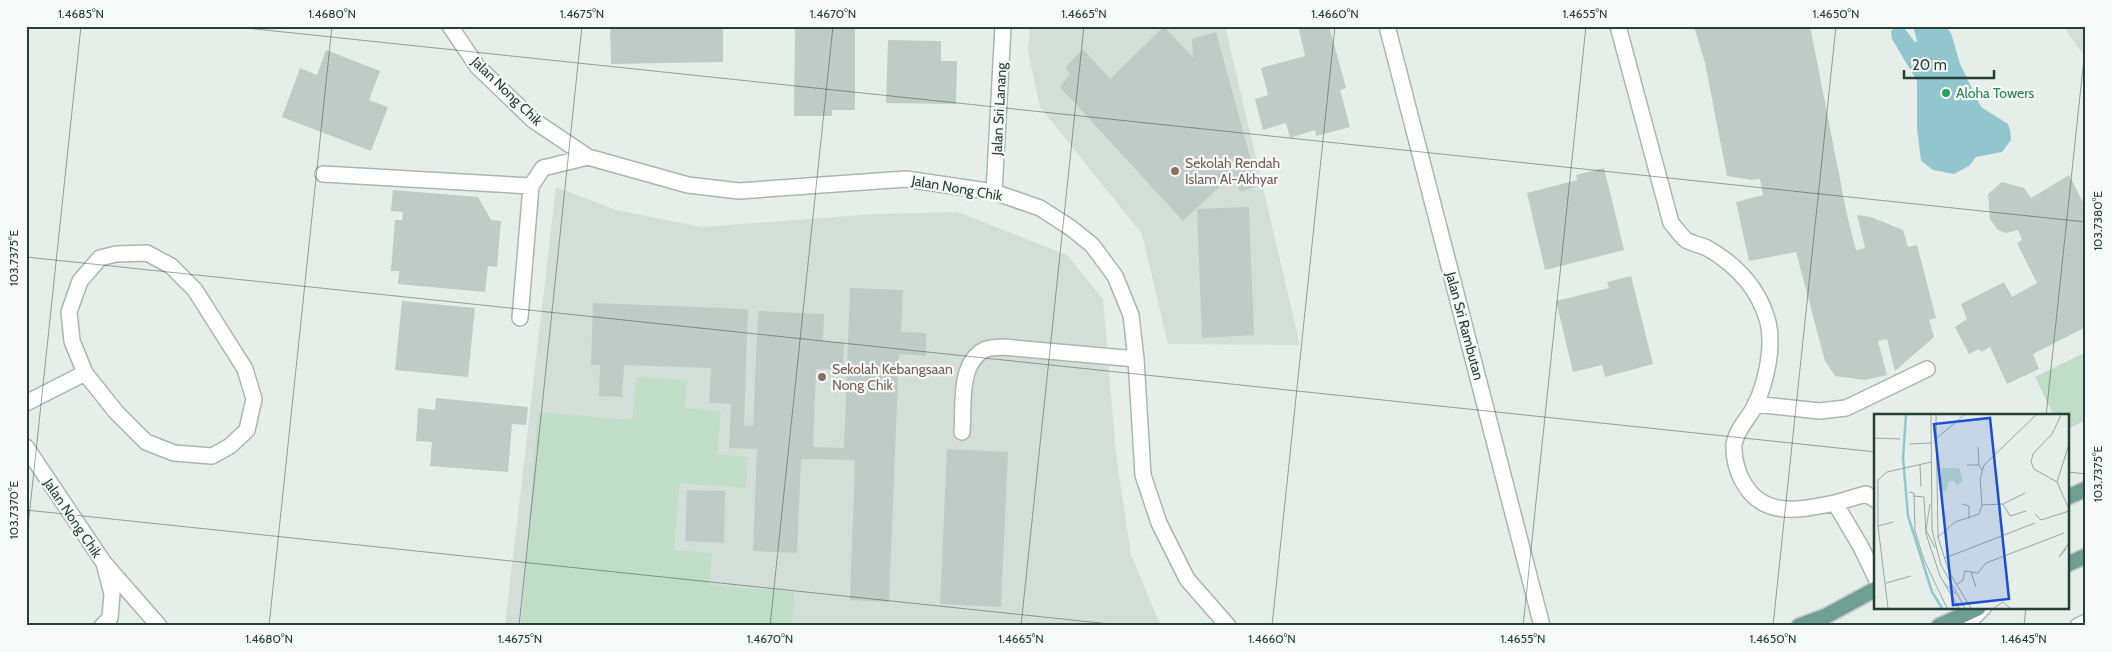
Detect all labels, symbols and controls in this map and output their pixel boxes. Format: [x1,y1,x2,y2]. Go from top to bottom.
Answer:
text: 1.4685°N [58,6,104,21]
text: 1.4680°N [308,6,356,21]
text: 1.4675°N [560,6,604,21]
text: 1.4670°N [810,6,856,21]
text: 1.4665°N [1061,6,1107,21]
text: 1.4660°N [1311,6,1359,21]
text: 1.4655°N [1562,6,1608,21]
text: 1.4650°N [1813,6,1859,21]
scale bar [1904,48,1994,80]
street label: Jalan Nong Chik [467,52,547,130]
text: 20 m [1912,56,1947,74]
street label: Jalan Sri Lanang [988,61,1010,157]
place label: Aloha Towers [1956,84,2035,102]
marker: Aloha Towers [1940,87,1952,99]
place label: Sekolah Rendah Islam Al-Akhyar [1185,154,1280,188]
marker: Sekolah Rendah Islam Al-Akhyar [1169,165,1181,177]
street label: Jalan Nong Chik [909,171,1005,205]
text: 103.7380°E [2090,191,2105,251]
text: 103.7375°E [6,229,21,286]
street label: Jalan Sri Rambutan [1442,269,1488,382]
place label: Sekolah Kebangsaan Nong Chik [832,360,953,394]
marker: Sekolah Kebangsaan Nong Chik [816,371,828,383]
inset map [1874,414,2070,610]
text: 103.7375°E [2090,445,2105,502]
street label: Jalan Nong Chik [39,474,107,562]
text: 103.7370°E [6,481,21,539]
text: 1.4680°N [245,631,293,646]
text: 1.4675°N [498,631,542,646]
text: 1.4670°N [747,631,793,646]
text: 1.4665°N [998,631,1044,646]
text: 1.4660°N [1248,631,1296,646]
text: 1.4655°N [1500,631,1546,646]
text: 1.4650°N [1750,631,1796,646]
text: 1.4645°N [2001,631,2047,646]

